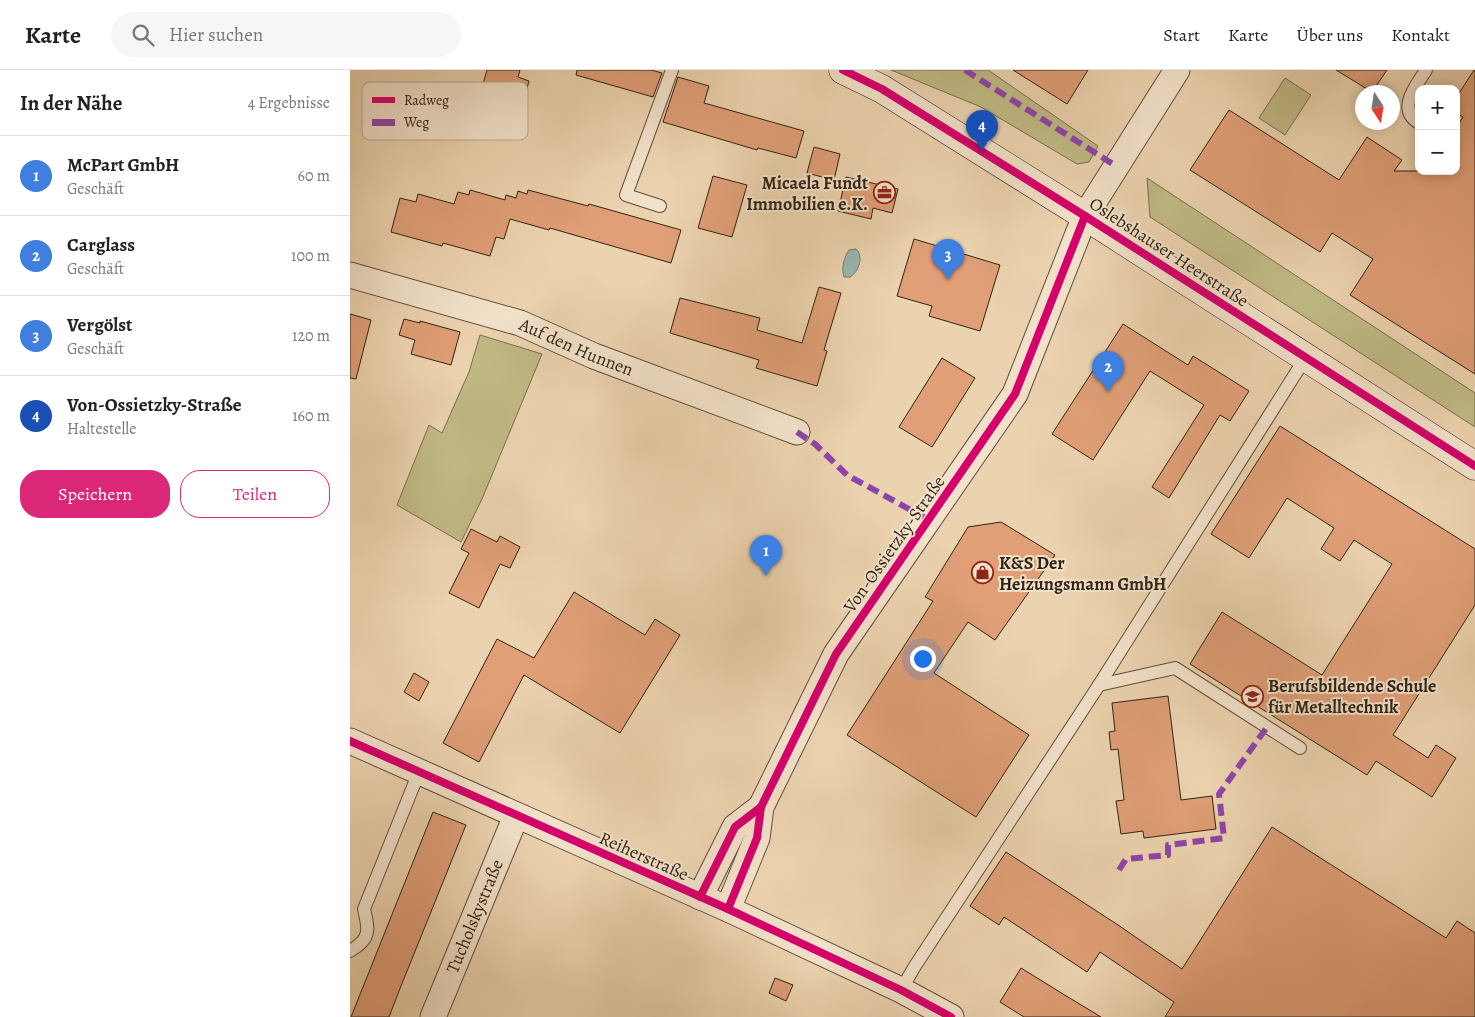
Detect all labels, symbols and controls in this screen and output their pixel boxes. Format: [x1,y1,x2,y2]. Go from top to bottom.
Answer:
search box [111,12,461,57]
text: Karte [25,19,81,51]
icon: search [129,21,157,49]
text: Hier suchen [169,22,263,48]
text: Start [1163,23,1200,47]
text: Karte [1228,23,1268,47]
text: Über uns [1296,23,1363,47]
text: Kontakt [1391,23,1450,47]
legend [362,82,528,140]
north arrow [1355,85,1400,130]
map controls [1415,85,1460,175]
button: + [1415,85,1460,130]
text: In der Nähe [20,89,122,117]
text: Radweg [404,91,449,110]
text: 4 Ergebnisse [248,92,330,114]
pin: 4 [966,110,998,151]
text: Weg [403,113,429,132]
button: − [1415,130,1460,175]
text: McPart GmbH [67,152,179,178]
text: 1 [33,165,39,187]
text: 60 m [298,165,330,187]
place label: Micaela Fundt Immobilien e.K. [746,171,868,216]
text: Geschäft [67,178,124,200]
office icon: Micaela Fundt Immobilien e.K. [872,181,896,205]
street label: Oslebshauser Heerstraße [1085,191,1253,313]
text: Carglass [67,232,135,258]
pin: 3 [932,239,964,280]
text: 2 [32,245,40,267]
text: 100 m [291,245,330,267]
text: Geschäft [67,258,124,280]
text: Vergölst [67,312,132,338]
street label: Auf den Hunnen [515,312,637,382]
text: 3 [33,325,39,347]
text: 120 m [292,325,330,347]
text: Geschäft [67,338,124,360]
pin: 2 [1092,351,1124,392]
text: Von-Ossietzky-Straße [67,392,242,418]
text: 4 [32,405,40,427]
text: 160 m [292,405,330,427]
text: Haltestelle [67,418,136,440]
button: Speichern [20,470,170,518]
button: Teilen [180,470,330,518]
street label: Von-Ossietzky-Straße [837,471,950,618]
pin: 1 [750,535,782,576]
place label: K&S Der Heizungsmann GmbH [999,551,1166,596]
shop icon: K&S Der Heizungsmann GmbH [971,561,995,585]
your location [910,646,936,672]
place label: Berufsbildende Schule für Metalltechnik [1268,674,1436,719]
school or university icon: Berufsbildende Schule für Metalltechnik [1240,684,1264,708]
street label: Reiherstraße [596,826,692,886]
street label: Tucholskystraße [440,856,509,977]

